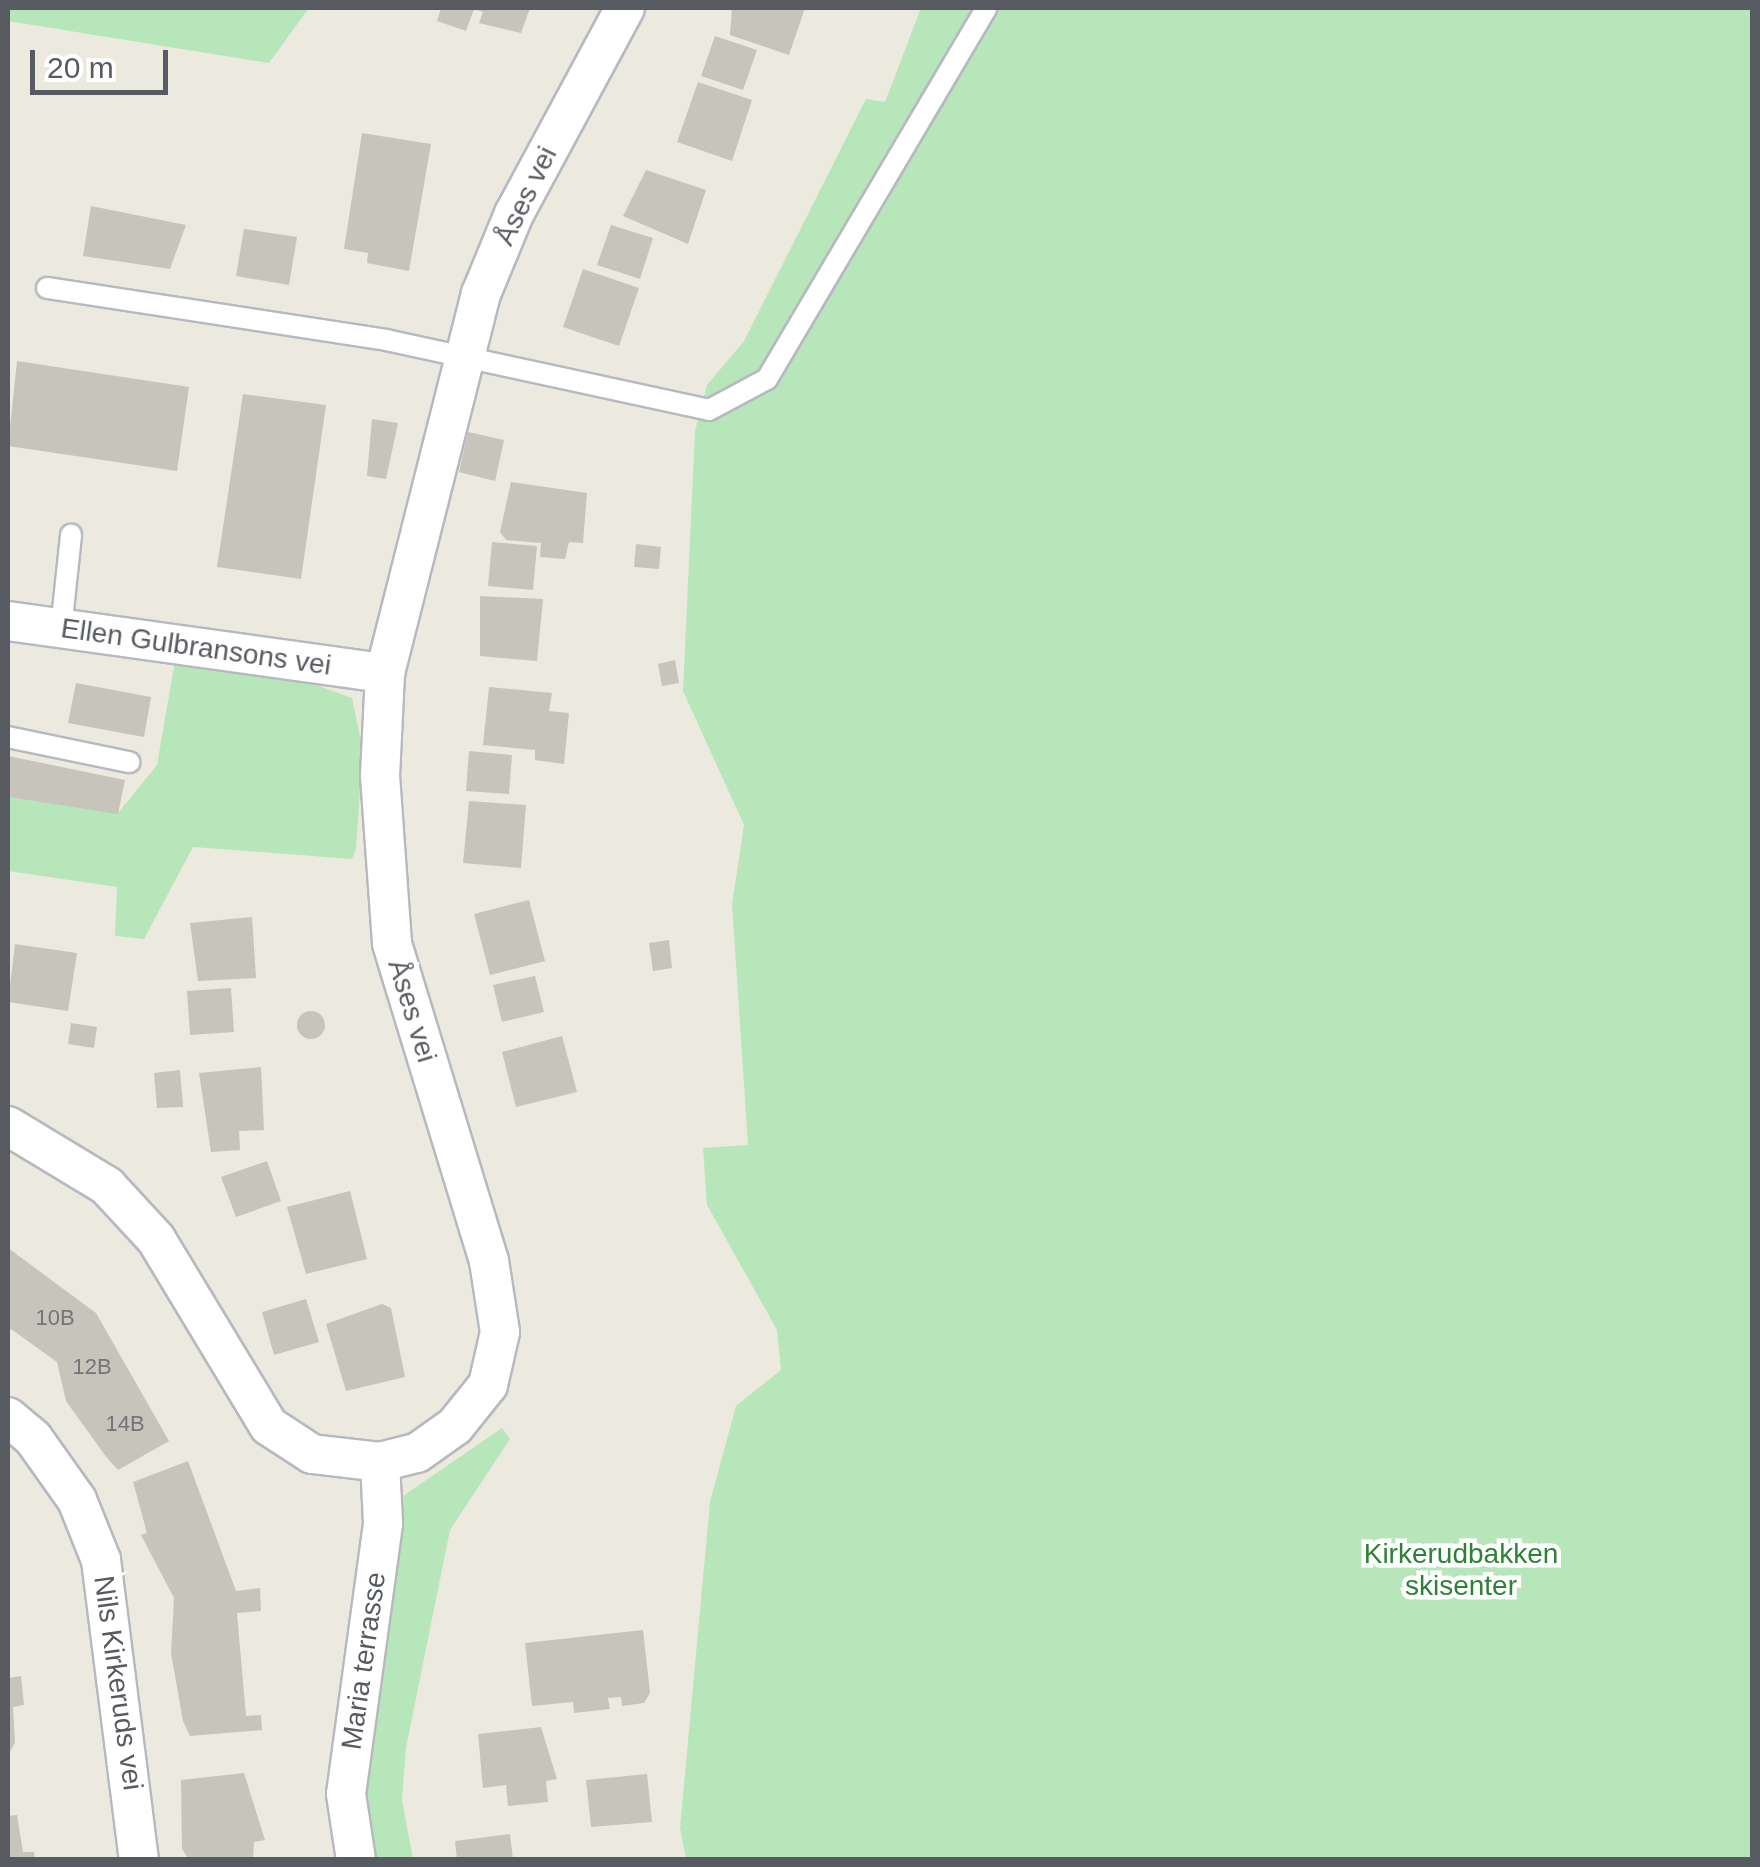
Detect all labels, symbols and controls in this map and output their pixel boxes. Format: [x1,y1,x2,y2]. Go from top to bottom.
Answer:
scale bar [35,30,172,92]
text: 20 m [47,51,114,84]
street label: Åses vei [488,141,564,251]
street label: Ellen Gulbransons vei [59,611,333,683]
street label: Åses vei [380,955,444,1067]
house number: 10B [35,1305,75,1331]
house number: 12B [72,1354,112,1380]
house number: 14B [105,1411,145,1437]
park label: Kirkerudbakken skisenter [1364,1537,1558,1603]
street label: Maria terrasse [335,1570,393,1752]
street label: Nils Kirkeruds vei [86,1574,150,1792]

